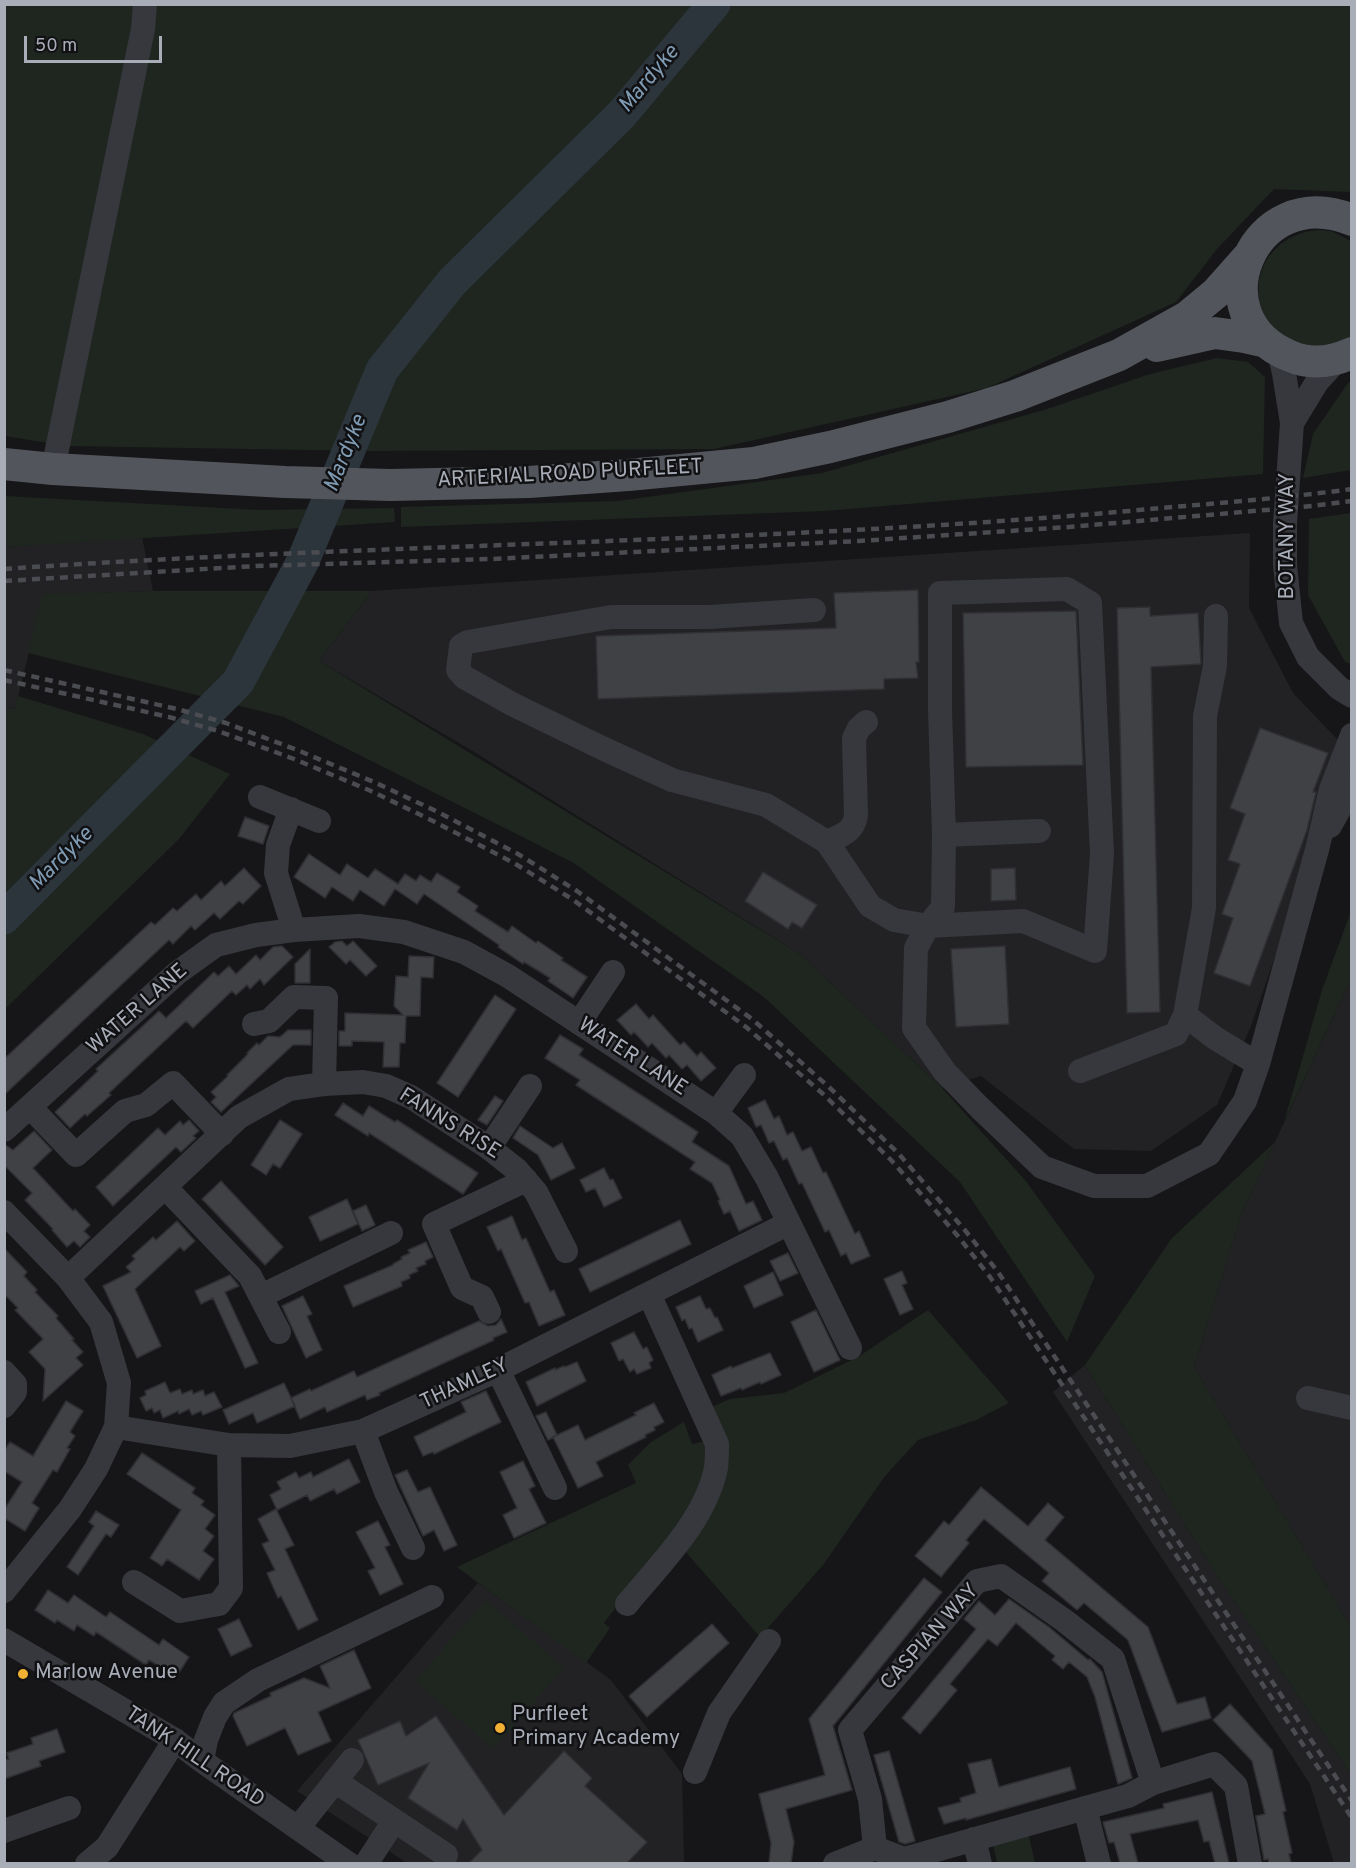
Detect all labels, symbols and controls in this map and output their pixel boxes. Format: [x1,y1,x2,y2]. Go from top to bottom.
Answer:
scale bar [27,24,165,62]
text: 50 m [35,35,77,58]
water label: Mardyke [614,41,686,119]
water label: Mardyke [320,412,374,496]
street label: ARTERIAL ROAD PURFLEET [437,455,703,495]
street label: BOTANY WAY [1276,472,1302,600]
water label: Mardyke [24,822,100,898]
street label: WATER LANE [82,959,194,1061]
street label: WATER LANE [573,1013,691,1103]
street label: FANNS RISE [394,1084,504,1166]
street label: THAMLEY [417,1354,513,1416]
street label: CASPIAN WAY [877,1580,985,1696]
place label: Marlow Avenue [35,1661,178,1687]
marker: Marlow Avenue [16,1667,30,1681]
street label: TANK HILL ROAD [120,1702,268,1814]
place label: Purfleet Primary Academy [512,1703,680,1753]
marker: Purfleet Primary Academy [493,1721,507,1735]

